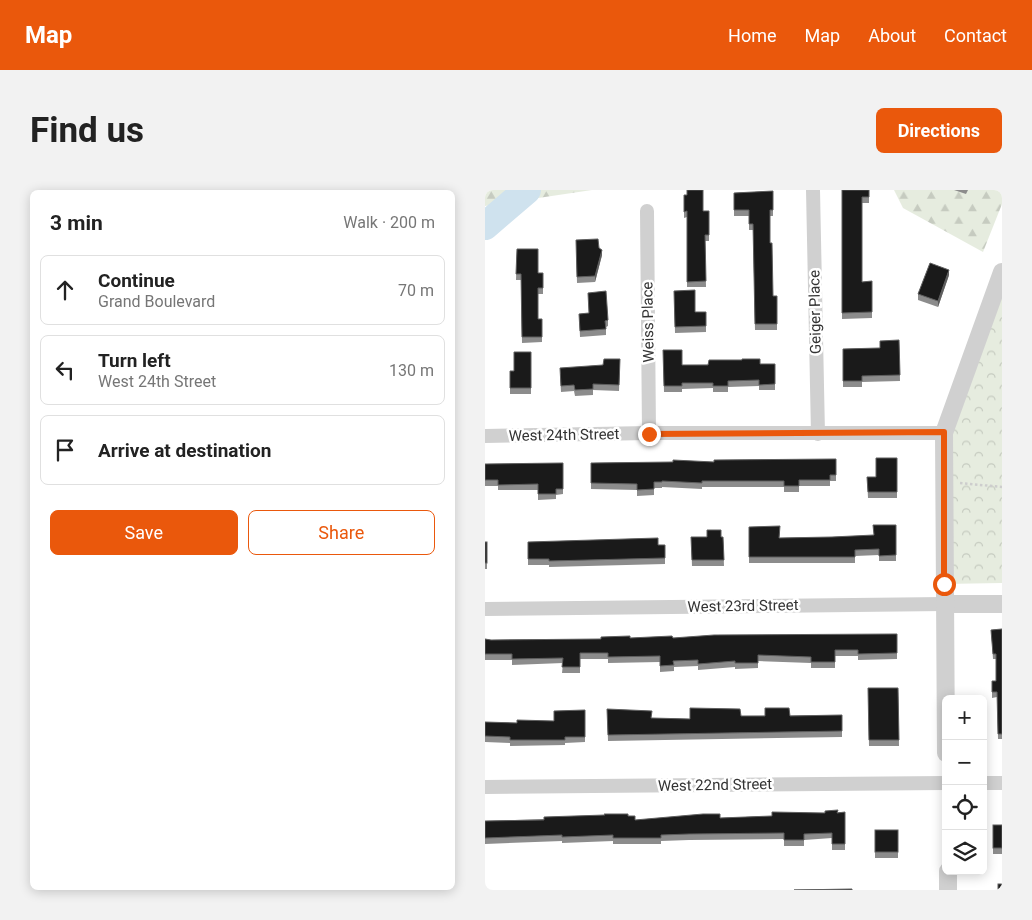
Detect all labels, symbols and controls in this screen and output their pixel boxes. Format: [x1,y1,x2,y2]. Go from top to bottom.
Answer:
text: Map [25,21,72,49]
text: Home [728,25,777,46]
text: Map [805,25,840,46]
text: About [868,25,916,46]
text: Contact [944,25,1007,46]
button: Directions [876,108,1002,153]
text: Find us [30,110,144,151]
text: 3 min [50,211,103,235]
text: Walk · 200 m [343,213,435,232]
text: Continue [98,269,175,292]
street label: Geiger Place [805,270,825,354]
icon: ahead [51,276,79,304]
text: 70 m [398,281,434,300]
street label: Weiss Place [638,281,658,363]
text: Grand Boulevard [98,292,215,311]
text: Turn left [98,349,171,372]
icon: left [51,356,79,384]
text: 130 m [389,361,434,380]
text: West 24th Street [98,372,216,391]
route end [638,423,661,446]
street label: West 24th Street [508,425,620,445]
icon: arrive [51,436,79,464]
text: Arrive at destination [98,439,271,462]
button: Save [50,510,238,555]
button: Share [248,510,435,555]
route start [933,573,956,596]
street label: West 23rd Street [687,596,799,616]
map controls [942,695,987,875]
button: + [942,695,987,740]
button: − [942,740,987,785]
street label: West 22nd Street [658,775,772,795]
button: locate [942,785,987,830]
button: layers [942,830,987,875]

